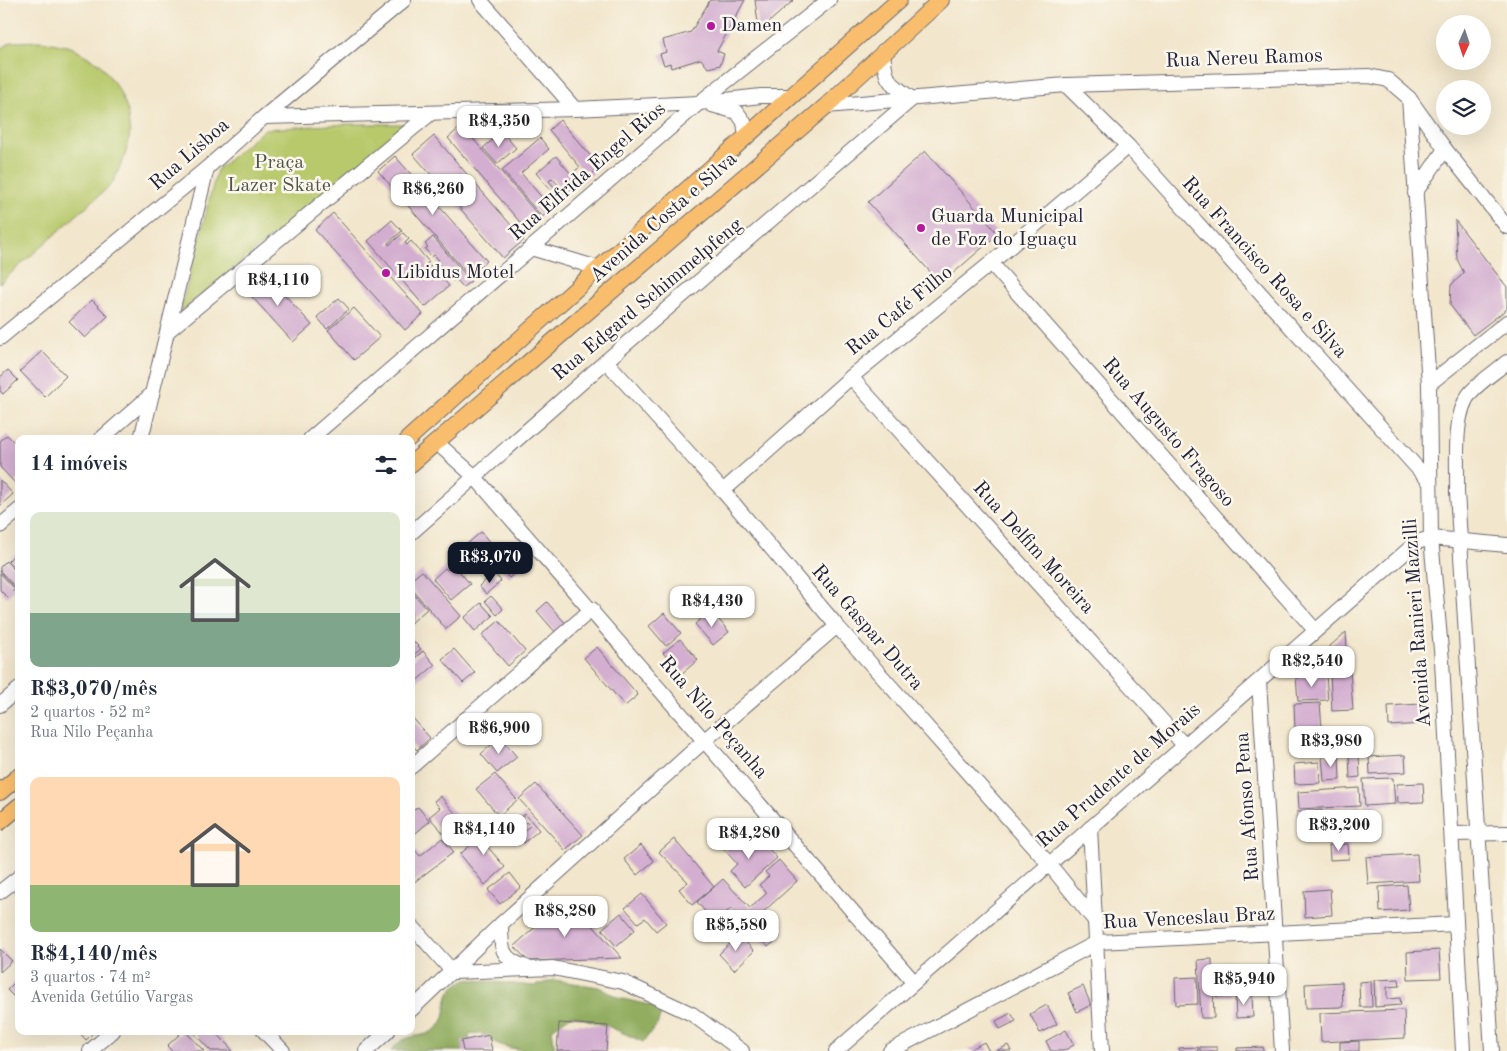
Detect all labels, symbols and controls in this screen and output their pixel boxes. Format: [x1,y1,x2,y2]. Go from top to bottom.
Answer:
north arrow [1436,15,1491,70]
map controls [1436,15,1491,135]
place label: Damen [721,16,783,36]
marker: Damen [705,20,717,32]
street label: Rua Nereu Ramos [1165,46,1323,72]
button: layers [1436,80,1491,135]
street label: Rua Elfrida Engel Rios [506,99,670,245]
pin: R$4,350 [453,106,545,148]
text: R$4,350 [468,114,530,130]
street label: Rua Lisboa [146,115,234,195]
street label: Avenida Costa e Silva [587,149,741,287]
park label: Praça Lazer Skate [227,153,331,196]
pin: R$6,260 [387,174,479,216]
street label: Rua Francisco Rosa e Silva [1178,174,1351,363]
text: R$6,260 [402,182,464,198]
place label: Guarda Municipal de Foz do Iguaçu [931,207,1083,250]
street label: Rua Edgard Schimmelpfeng [549,215,747,385]
marker: Guarda Municipal de Foz do Iguaçu [915,222,927,234]
street label: Rua Café Filho [843,262,957,360]
place label: Libidus Motel [396,263,514,283]
pin: R$4,110 [232,264,324,307]
marker: Libidus Motel [380,267,392,279]
text: R$4,110 [247,273,309,289]
street label: Rua Augusto Fragoso [1098,355,1238,511]
icon: filters [372,451,400,479]
text: 14 imóveis [30,454,128,475]
street label: Rua Delfim Moreira [969,478,1097,618]
street label: Avenida Ranieri Mazzilli [1401,518,1435,728]
pin: R$3,070 [444,542,536,584]
icon: home [170,545,260,635]
text: R$3,070 [459,550,521,566]
street label: Rua Gaspar Dutra [807,561,927,695]
pin: R$4,430 [666,586,758,628]
text: R$4,430 [681,594,743,610]
pin: R$2,540 [1266,646,1358,688]
street label: Rua Nilo Peçanha [655,653,771,783]
text: R$2,540 [1281,654,1343,670]
text: R$3,070/mês [30,679,157,700]
street label: Rua Prudente de Morais [1033,700,1205,852]
text: 2 quartos · 52 m² [30,705,151,721]
pin: R$6,900 [453,712,545,755]
text: R$6,900 [468,721,530,737]
text: Rua Nilo Peçanha [30,725,153,741]
pin: R$3,980 [1285,726,1377,768]
street label: Rua Afonso Pena [1233,732,1263,882]
text: R$3,980 [1300,734,1362,750]
icon: home [170,810,260,900]
pin: R$3,200 [1293,810,1385,852]
pin: R$4,140 [438,814,530,856]
pin: R$4,280 [703,818,795,860]
text: R$3,200 [1308,818,1370,834]
text: R$4,140 [453,822,515,838]
text: R$4,280 [718,826,780,842]
pin: R$8,280 [519,896,611,938]
text: R$8,280 [534,904,596,920]
street label: Rua Venceslau Braz [1102,904,1276,934]
pin: R$5,580 [690,910,782,952]
text: R$5,580 [705,918,767,934]
text: R$4,140/mês [30,944,157,965]
pin: R$5,940 [1198,964,1290,1006]
text: 3 quartos · 74 m² [30,970,151,986]
text: R$5,940 [1213,972,1275,988]
text: Avenida Getúlio Vargas [30,990,193,1006]

